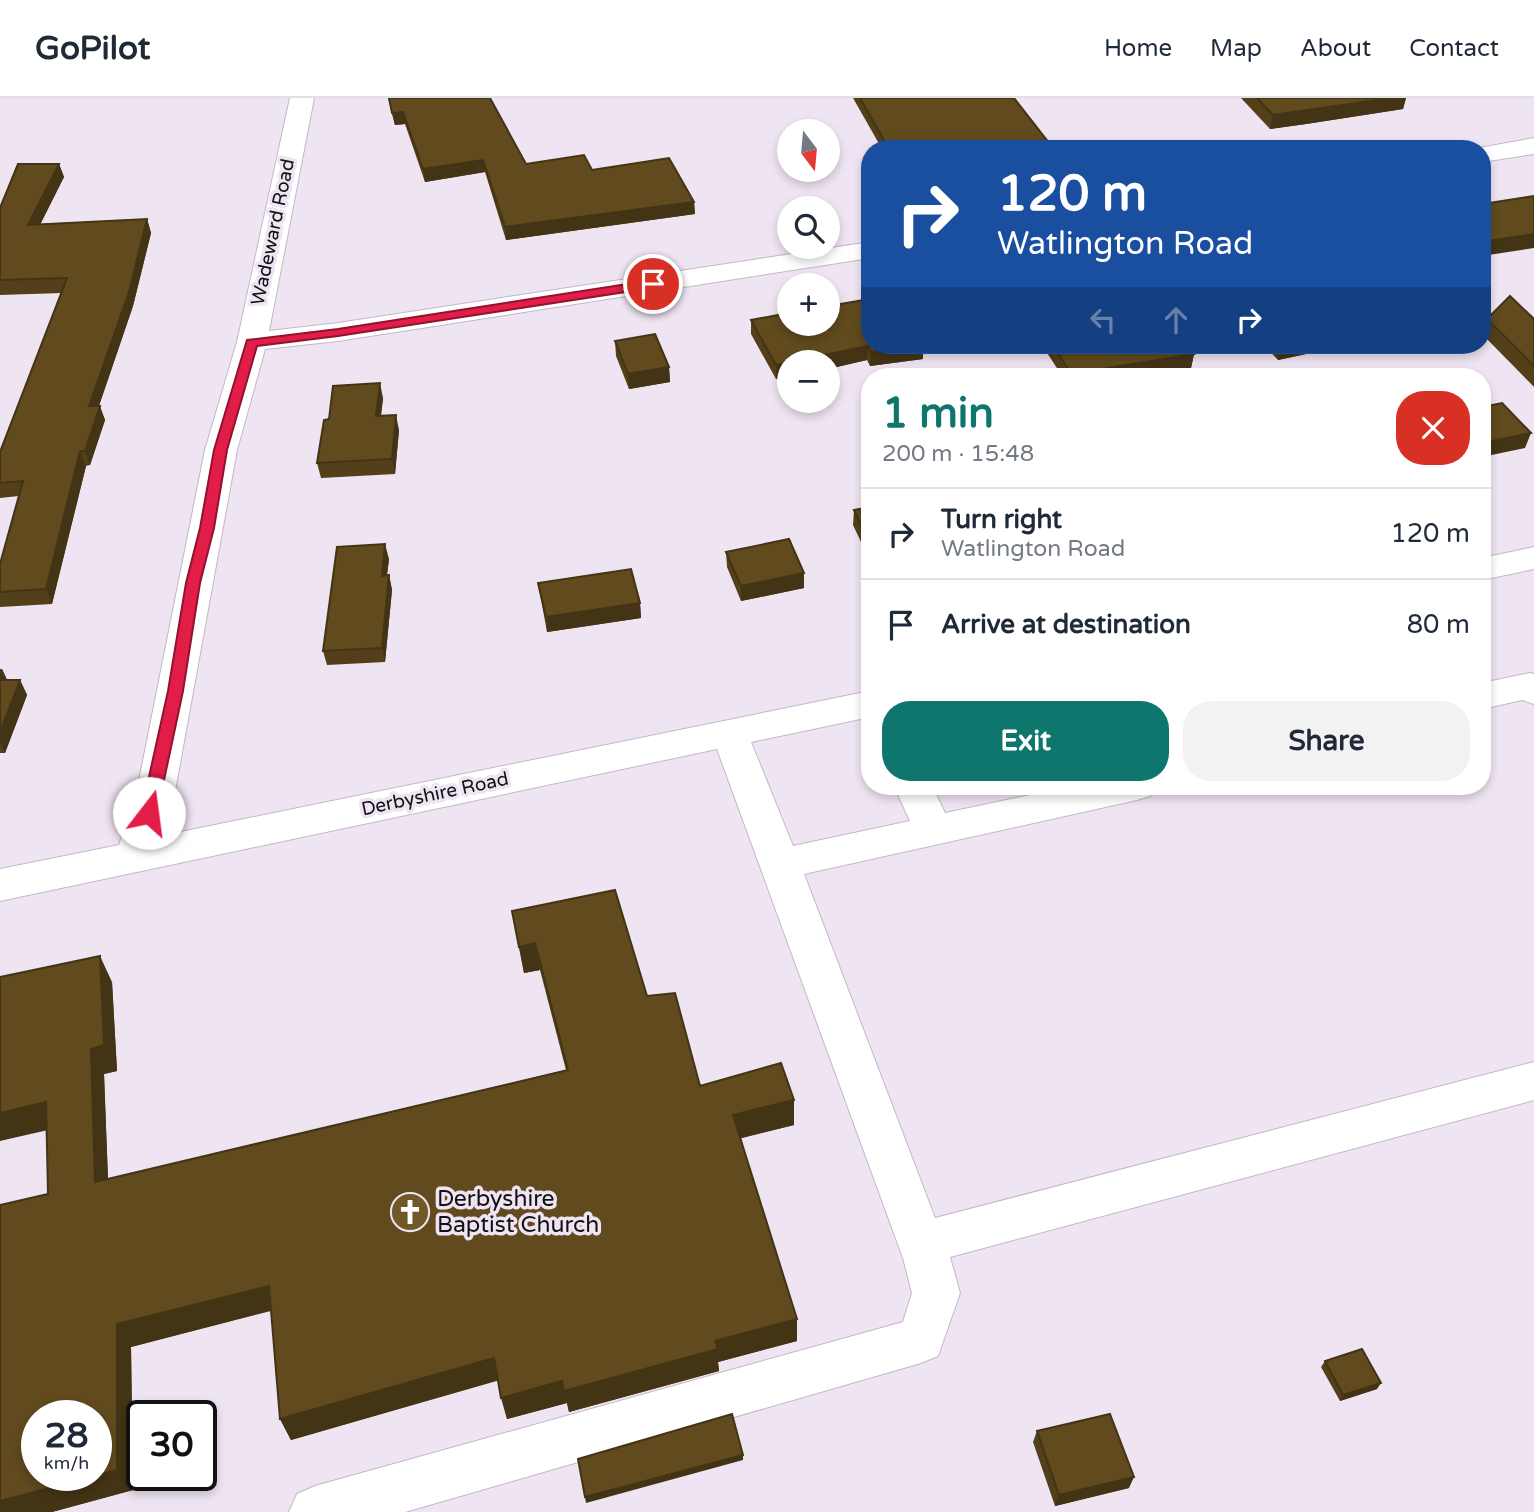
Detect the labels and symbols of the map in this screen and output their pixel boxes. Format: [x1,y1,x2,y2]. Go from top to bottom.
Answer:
north arrow [777,119,840,182]
street label: Wadeward Road [247,157,299,307]
pin [623,254,683,314]
street label: Derbyshire Road [359,768,511,820]
position arrow [112,776,186,850]
place label: Derbyshire Baptist Church [437,1185,599,1239]
church icon: Derbyshire Baptist Church [389,1191,431,1233]
speed limit sign: 30 [126,1400,217,1491]

